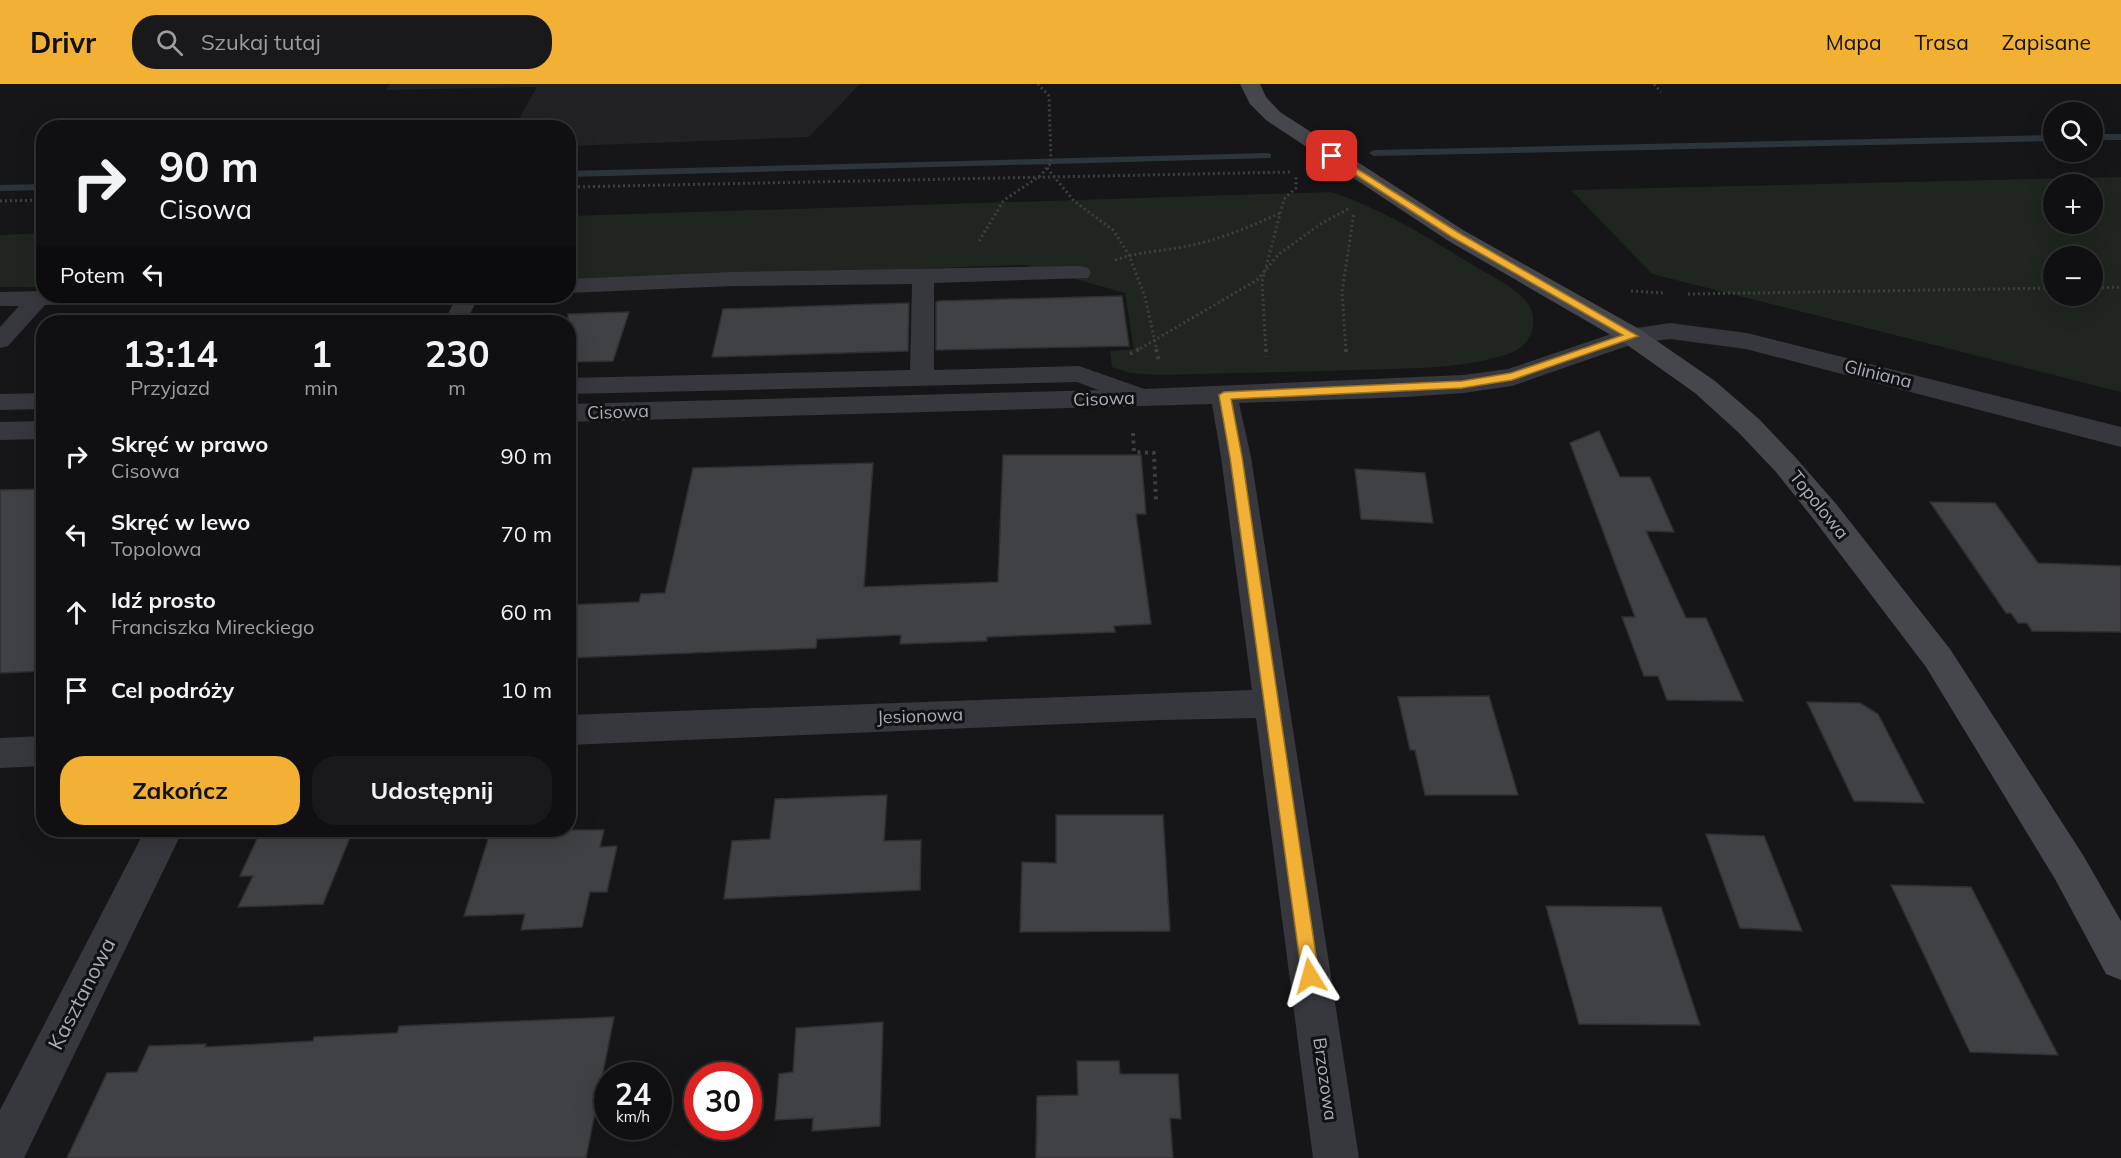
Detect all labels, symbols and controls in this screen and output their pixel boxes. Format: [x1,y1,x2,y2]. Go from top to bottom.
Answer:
search box [132,15,552,69]
text: Drivr [30,25,96,60]
icon: search [153,26,186,59]
text: Szukaj tutaj [201,28,321,56]
text: Mapa [1826,29,1882,55]
text: Trasa [1915,29,1969,55]
text: Zapisane [2002,29,2091,55]
map controls [2043,102,2103,306]
button: search [2043,102,2103,162]
pin [1306,130,1357,181]
icon: arrive [1315,139,1348,172]
text: 90 m [159,140,259,193]
icon: right [60,144,138,222]
button: + [2043,174,2103,234]
text: Cisowa [159,192,252,226]
button: − [2043,246,2103,306]
icon: left [137,258,170,291]
text: Potem [60,261,125,289]
text: 13:14 [122,331,218,376]
text: 1 [310,331,332,376]
text: 230 [425,331,490,376]
street label: Gliniana [1842,354,1914,393]
text: Przyjazd [130,375,210,400]
text: min [304,375,338,400]
text: m [448,375,466,400]
street label: Cisowa [1073,386,1135,411]
street label: Cisowa [587,399,649,424]
text: Skręć w prawo [111,430,268,458]
icon: right [60,440,93,473]
text: 90 m [501,442,552,470]
text: Cisowa [111,458,180,483]
street label: Topolowa [1785,466,1854,544]
text: Skręć w lewo [111,508,250,536]
icon: left [60,518,93,551]
text: 70 m [501,520,552,548]
text: Topolowa [111,536,202,561]
text: Idź prosto [111,586,216,614]
icon: ahead [60,596,93,629]
text: 60 m [501,598,552,626]
text: Franciszka Mireckiego [111,614,314,639]
icon: arrive [60,674,93,707]
text: Cel podróży [111,676,234,704]
text: 10 m [501,676,552,704]
street label: Jesionowa [877,703,963,728]
button: Zakończ [60,756,300,825]
button: Udostępnij [312,756,552,825]
street label: Kasztanowa [42,933,120,1054]
position arrow [1278,944,1342,1008]
street label: Brzozowa [1308,1036,1343,1122]
speed limit sign: 30 [684,1062,762,1140]
text: 24 [615,1075,651,1113]
text: km/h [616,1107,650,1126]

